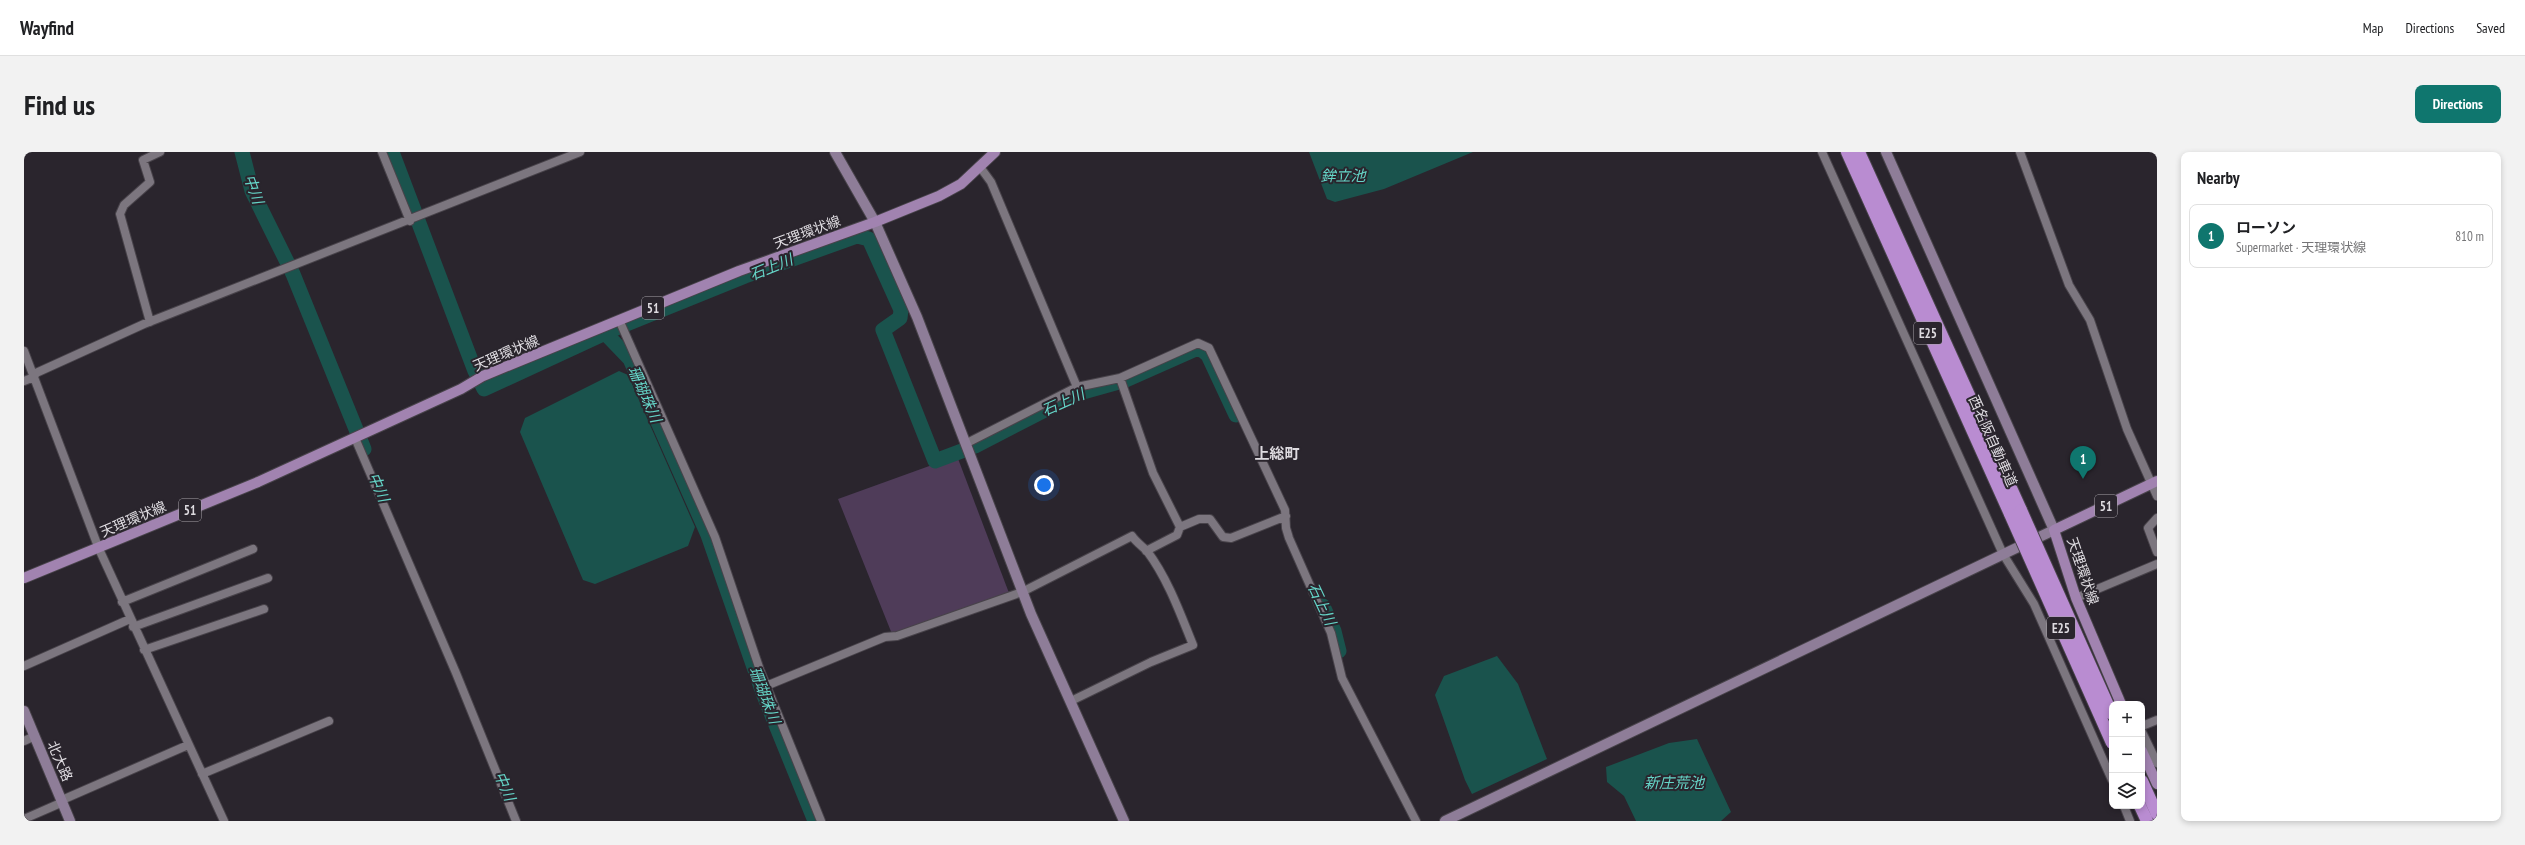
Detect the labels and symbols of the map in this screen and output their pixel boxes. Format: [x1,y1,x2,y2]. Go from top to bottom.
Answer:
water label: 鉾立池 [1320,166,1367,185]
water label: 中川 [240,172,269,208]
street label: 天理環状線 [771,212,843,252]
water label: 石上川 [747,249,797,284]
road number: 51 [642,297,664,319]
road number: E25 [1914,322,1942,344]
street label: 天理環状線 [470,331,542,375]
water label: 珊瑚珠川 [624,363,667,427]
water label: 石上川 [1039,383,1089,420]
street label: 西名阪自動車道 [1965,393,2021,489]
district label: 上総町 [1254,444,1300,463]
pin: 1 [2070,446,2096,479]
water label: 中川 [364,469,394,506]
your location [1034,475,1054,495]
road number: 51 [2095,495,2117,517]
street label: 天理環状線 [97,497,169,541]
road number: 51 [179,499,201,521]
street label: 天理環状線 [2063,535,2103,607]
water label: 石上川 [1304,580,1341,630]
road number: E25 [2047,617,2075,639]
water label: 珊瑚珠川 [745,664,785,728]
street label: 北大路 [44,738,76,784]
water label: 中川 [490,768,520,805]
water label: 新庄荒池 [1644,773,1706,792]

